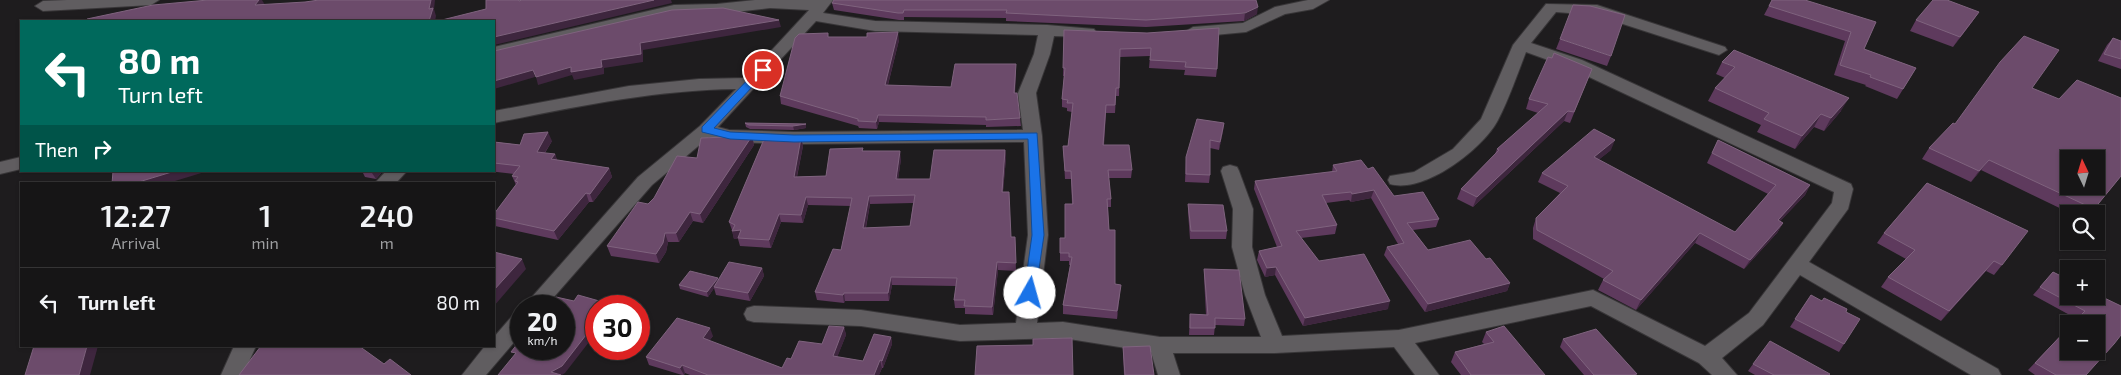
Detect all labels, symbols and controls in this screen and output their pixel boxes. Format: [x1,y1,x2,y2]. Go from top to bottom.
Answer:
text: 80 m [118,39,200,81]
icon: left [35,40,100,105]
pin [742,49,784,91]
icon: arrive [749,56,777,84]
text: Turn left [118,81,203,107]
icon: right [88,135,116,163]
text: Then [35,138,78,161]
north arrow [2060,150,2105,195]
map controls [2060,150,2105,360]
text: 12:27 [101,197,171,233]
text: 1 [259,197,271,233]
text: 240 [360,197,414,233]
button: search [2060,205,2105,250]
text: Arrival [111,233,160,252]
text: min [252,233,279,252]
text: m [380,233,394,252]
button: + [2060,260,2105,305]
position arrow [1003,266,1055,318]
icon: left [35,289,63,317]
text: Turn left [78,291,155,314]
text: 80 m [436,291,480,314]
speed limit sign: 30 [585,295,650,360]
text: 20 [527,306,558,336]
button: − [2060,315,2105,360]
text: km/h [528,333,557,347]

